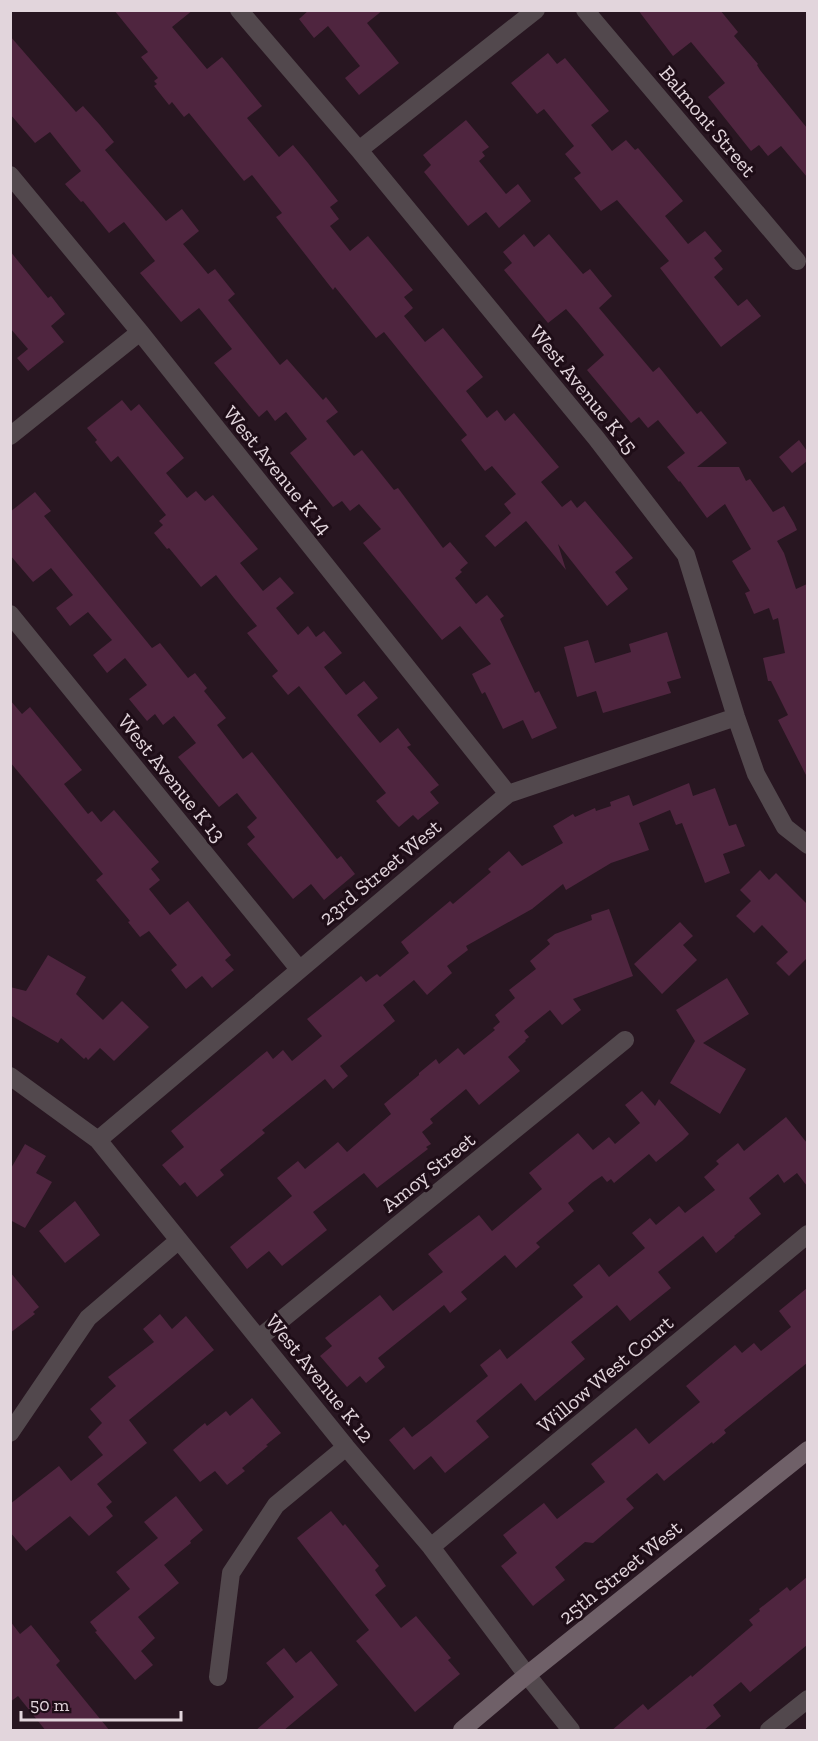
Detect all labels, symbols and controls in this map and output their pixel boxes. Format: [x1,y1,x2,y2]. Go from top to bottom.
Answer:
street label: Balmont Street [654,60,762,182]
street label: West Avenue K 15 [525,320,643,458]
street label: West Avenue K 14 [218,401,338,539]
street label: West Avenue K 13 [113,709,231,847]
street label: 23rd Street West [314,814,446,930]
street label: Amoy Street [376,1127,480,1217]
street label: West Avenue K 12 [261,1309,379,1447]
street label: Willow West Court [532,1310,678,1438]
street label: 25th Street West [554,1515,687,1629]
scale bar [21,1684,182,1722]
text: 50 m [30,1694,70,1716]

